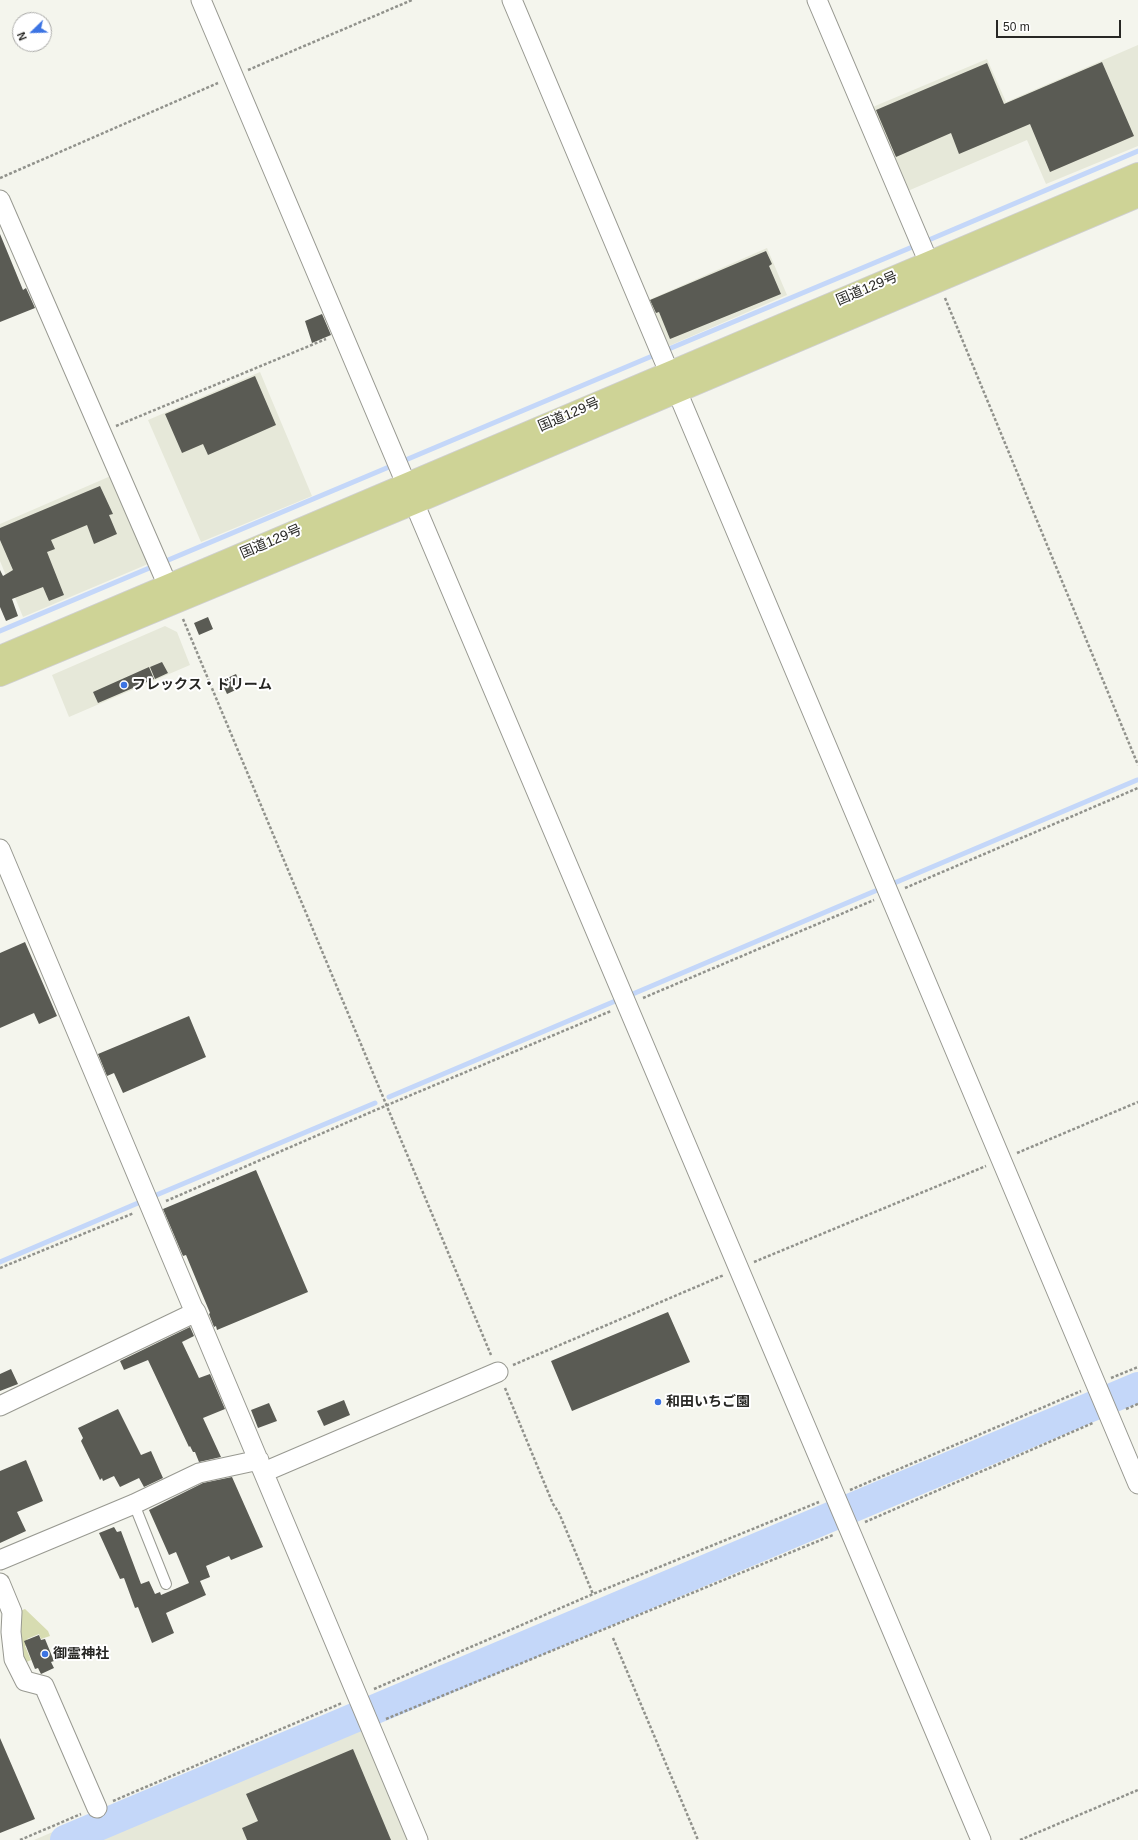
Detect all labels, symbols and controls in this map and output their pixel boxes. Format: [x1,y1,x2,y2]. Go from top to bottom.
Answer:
north arrow [12,12,52,52]
scale bar [998,12,1123,38]
text: 50 m [1003,20,1030,34]
text: N [15,30,29,42]
street label: 国道129号 [834,268,900,310]
street label: 国道129号 [536,394,602,436]
street label: 国道129号 [238,521,304,563]
place label: フレックス・ドリーム [132,677,272,693]
marker: フレックス・ドリーム [119,680,129,690]
place label: 和田いちご園 [666,1394,750,1410]
marker: 和田いちご園 [653,1397,663,1407]
place label: 御霊神社 [53,1646,109,1662]
marker: 御霊神社 [40,1649,50,1659]

